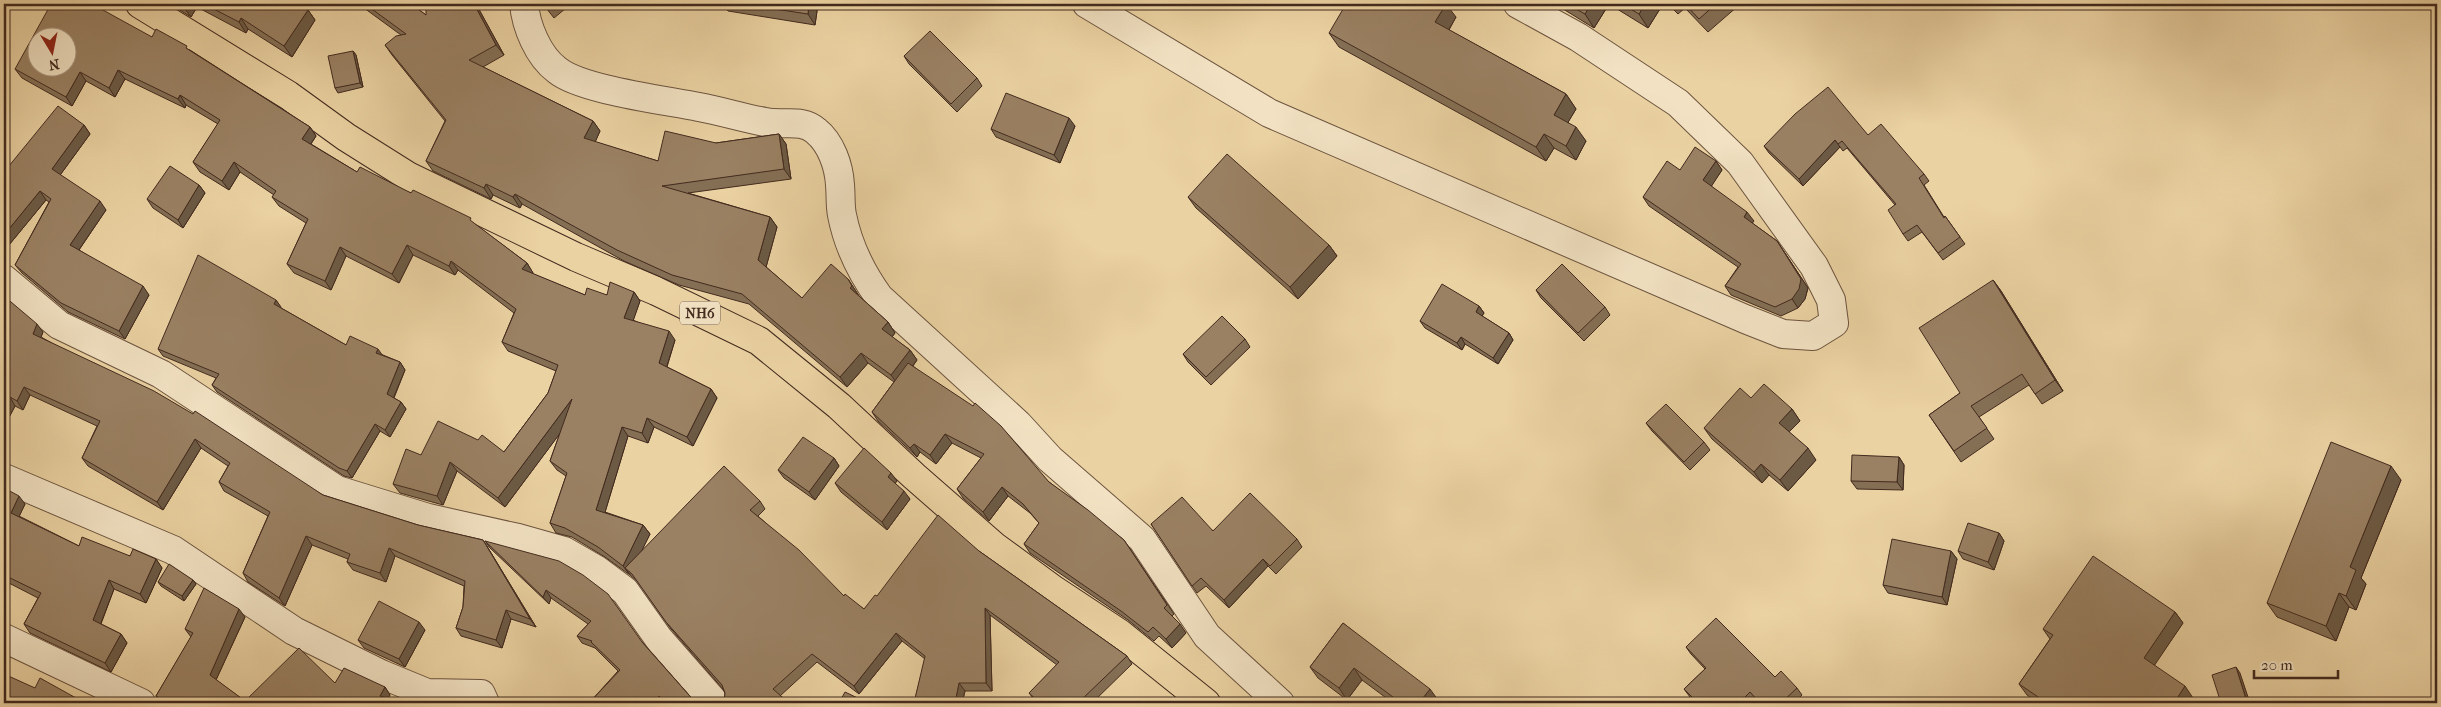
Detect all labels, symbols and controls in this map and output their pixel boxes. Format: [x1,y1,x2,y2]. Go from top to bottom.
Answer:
north arrow [28,28,78,78]
text: N [47,55,61,74]
road number: NH6 [680,302,720,324]
scale bar [2254,647,2337,679]
text: 20 m [2261,656,2293,674]

